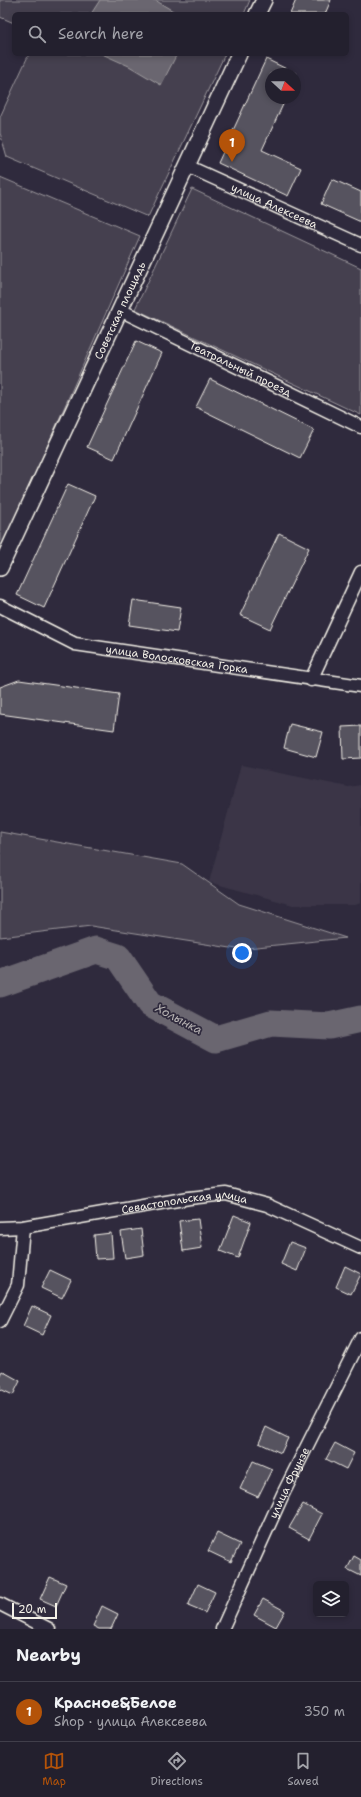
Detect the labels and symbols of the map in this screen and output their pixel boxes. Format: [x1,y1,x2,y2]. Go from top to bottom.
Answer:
north arrow [265,68,301,104]
pin: 1 [219,129,245,162]
street label: улица Алексеева [229,180,320,232]
street label: Советская площадь [91,259,150,362]
street label: Театральный проезд [187,338,294,400]
street label: улица Волосковская Горка [105,642,249,677]
your location [232,943,252,963]
water label: Холынка [152,999,205,1038]
street label: Севастопольская улица [120,1187,249,1218]
street label: улица Фрунзе [266,1445,313,1521]
scale bar [12,1601,57,1620]

